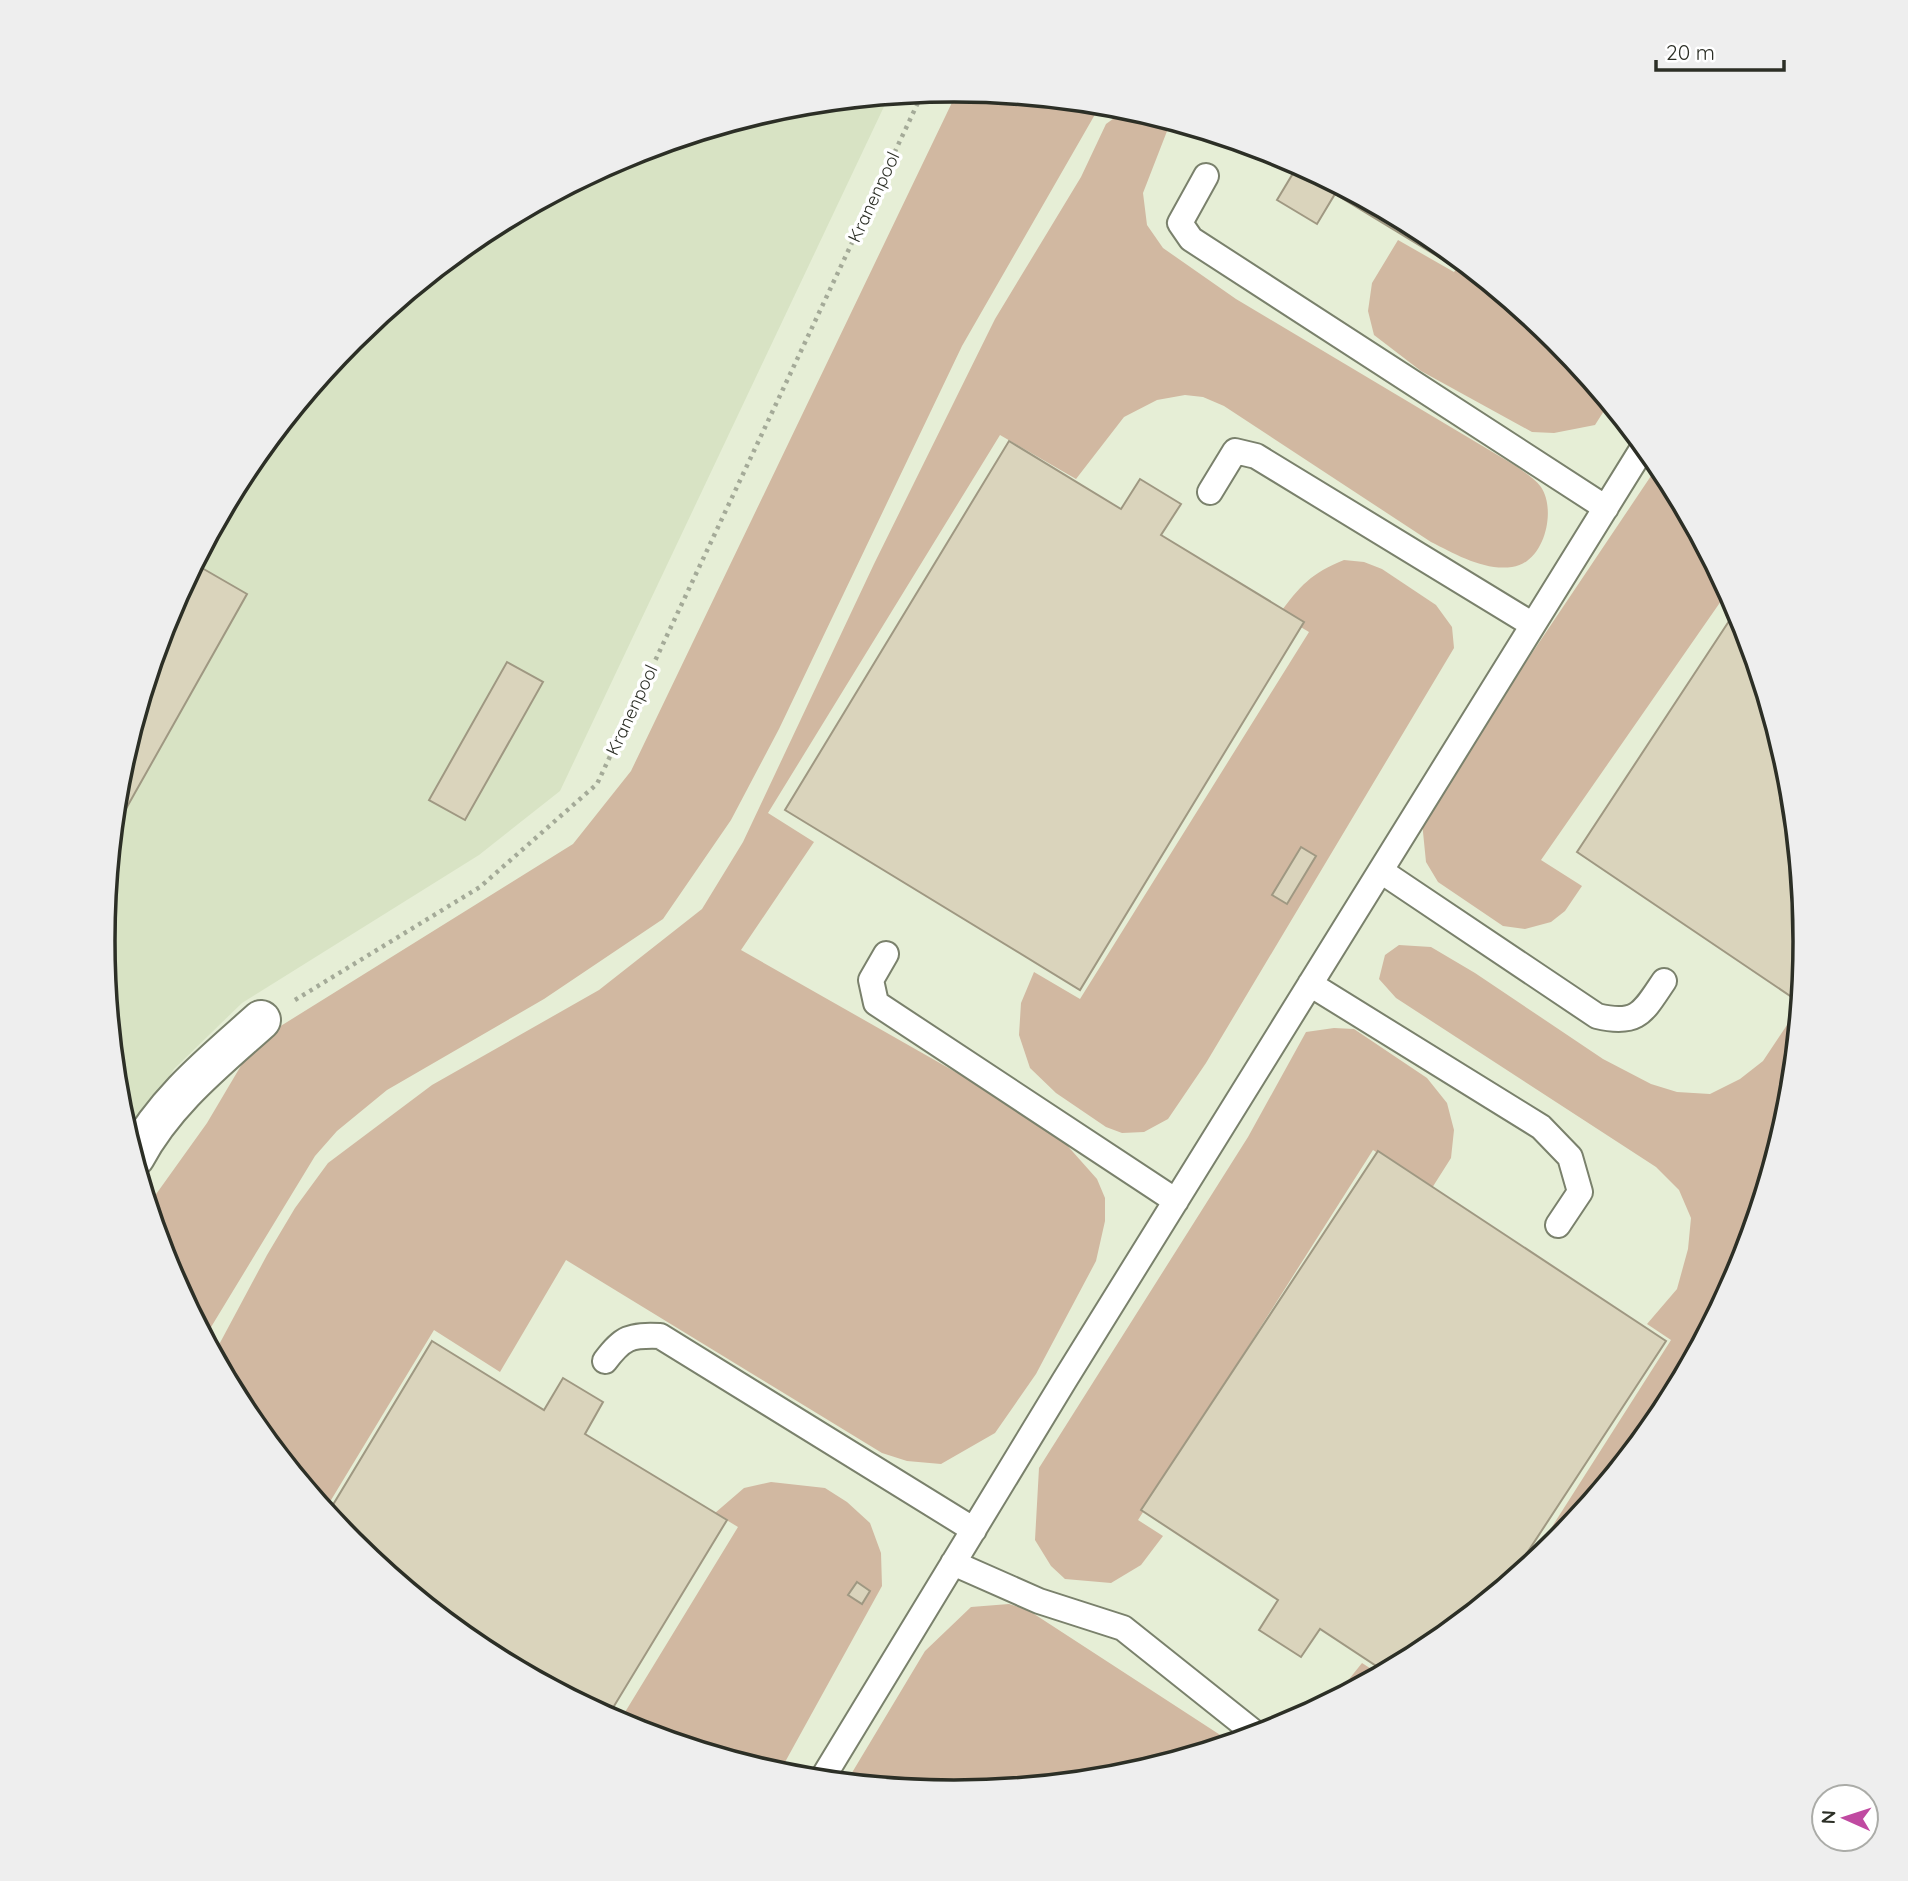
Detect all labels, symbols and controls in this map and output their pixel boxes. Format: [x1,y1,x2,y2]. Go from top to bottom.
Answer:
scale bar [1656,28,1784,72]
text: 20 m [1666,39,1715,65]
street label: Kranenpool [843,148,905,246]
street label: Kranenpool [601,661,663,759]
north arrow [1810,1783,1880,1853]
text: N [1816,1810,1840,1825]

